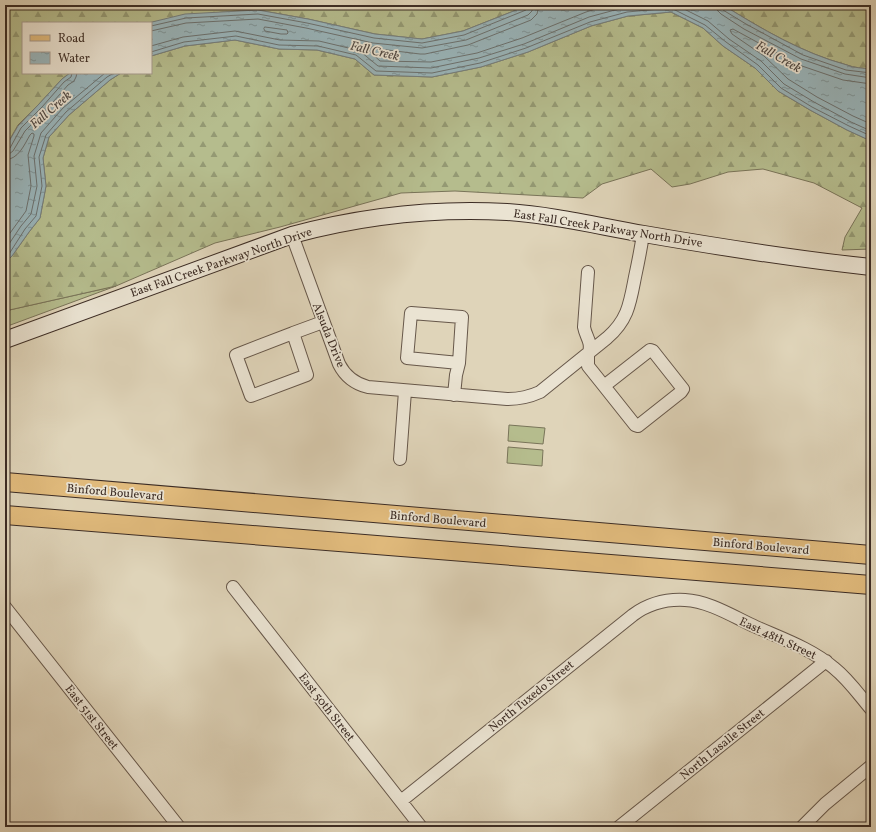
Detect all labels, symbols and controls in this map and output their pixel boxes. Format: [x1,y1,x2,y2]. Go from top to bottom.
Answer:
legend [22,22,152,74]
text: Road [58,31,85,47]
water label: Fall Creek [752,37,804,78]
water label: Fall Creek [348,38,401,66]
text: Water [58,51,90,67]
water label: Fall Creek [27,87,76,134]
street label: East Fall Creek Parkway North Drive [512,206,704,252]
street label: East Fall Creek Parkway North Drive [128,224,315,302]
street label: Alsuda Drive [308,301,348,370]
street label: Binford Boulevard [66,481,164,505]
street label: Binford Boulevard [389,508,487,532]
street label: Binford Boulevard [712,535,810,559]
street label: East 48th Street [736,614,819,664]
street label: North Tuxedo Street [486,657,578,736]
street label: East 50th Street [294,670,358,745]
street label: East 51st Street [61,682,122,754]
street label: North Lasalle Street [677,706,768,784]

